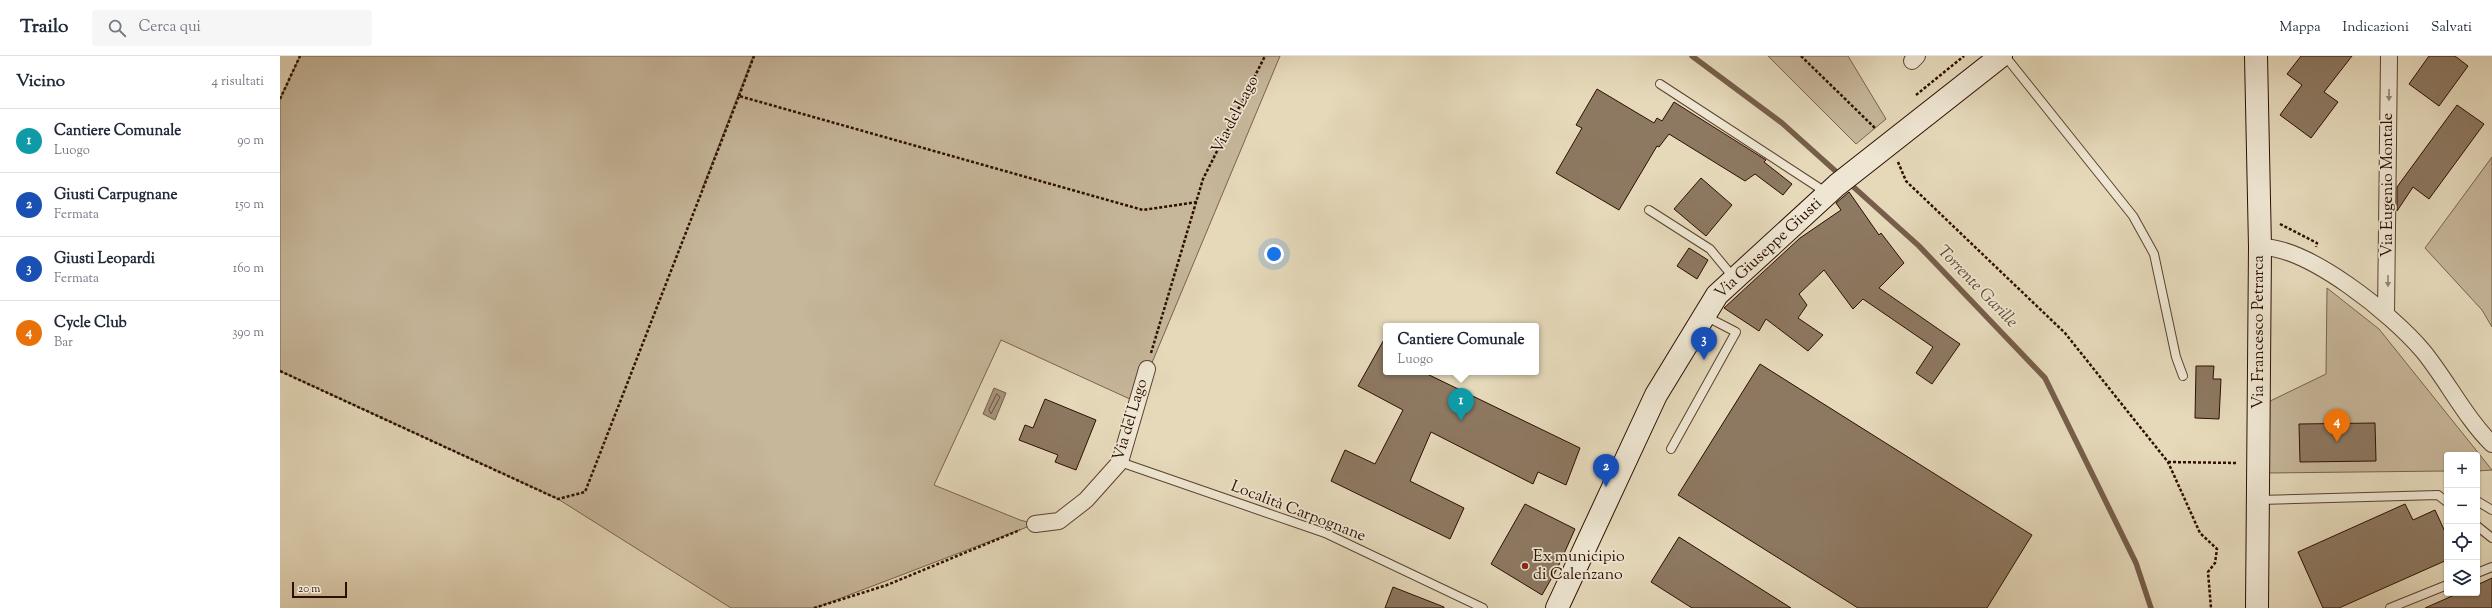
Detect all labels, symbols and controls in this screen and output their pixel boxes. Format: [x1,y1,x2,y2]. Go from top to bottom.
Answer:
search box [92,10,372,46]
text: Trailo [20,14,68,41]
icon: search [106,17,128,39]
text: Cerca qui [138,17,201,38]
text: Mappa [2280,18,2321,38]
text: Indicazioni [2343,18,2409,38]
text: Salvati [2431,18,2472,38]
text: Vicino [16,70,65,94]
street label: Via del Lago [1207,72,1266,158]
text: 4 risultati [212,73,264,91]
one-way arrow [2386,89,2392,102]
street label: Via Eugenio Montale [2377,113,2400,257]
text: Cantiere Comunale [54,121,181,142]
text: 1 [27,132,31,150]
text: 90 m [237,132,264,150]
text: Luogo [54,142,90,160]
text: Giusti Carpugnane [54,185,178,206]
street label: Via Giuseppe Giusti [1710,193,1828,305]
text: 2 [26,196,32,214]
text: 150 m [235,196,264,214]
text: Fermata [54,206,99,224]
water label: Torrente Garille [1931,240,2023,334]
your location [1264,244,1284,264]
text: Giusti Leopardi [54,249,155,270]
street label: Via Francesco Petrarca [2248,254,2271,409]
text: 3 [26,260,32,278]
text: 160 m [233,260,264,278]
text: Fermata [54,270,99,288]
one-way arrow [2385,275,2391,288]
text: Cycle Club [54,313,127,334]
popup [1383,323,1539,375]
text: 4 [26,324,32,342]
text: 390 m [232,324,264,342]
pin: 3 [1691,327,1717,360]
text: Cantiere Comunale [1397,330,1525,351]
text: Bar [54,334,73,352]
text: Luogo [1397,351,1433,369]
street label: Via del Lago [1108,376,1154,464]
pin: 1 [1448,388,1474,421]
pin: 4 [2324,409,2350,442]
map controls [2444,452,2480,596]
button: + [2444,452,2480,488]
pin: 2 [1593,454,1619,487]
street label: Località Carpognane [1227,476,1369,548]
button: − [2444,488,2480,524]
button: locate [2444,524,2480,560]
place label: Ex municipio di Calenzano [1533,546,1625,587]
button: layers [2444,560,2480,596]
marker: Ex municipio di Calenzano [1520,561,1530,571]
scale bar [292,580,347,599]
text: 20 m [298,581,320,597]

